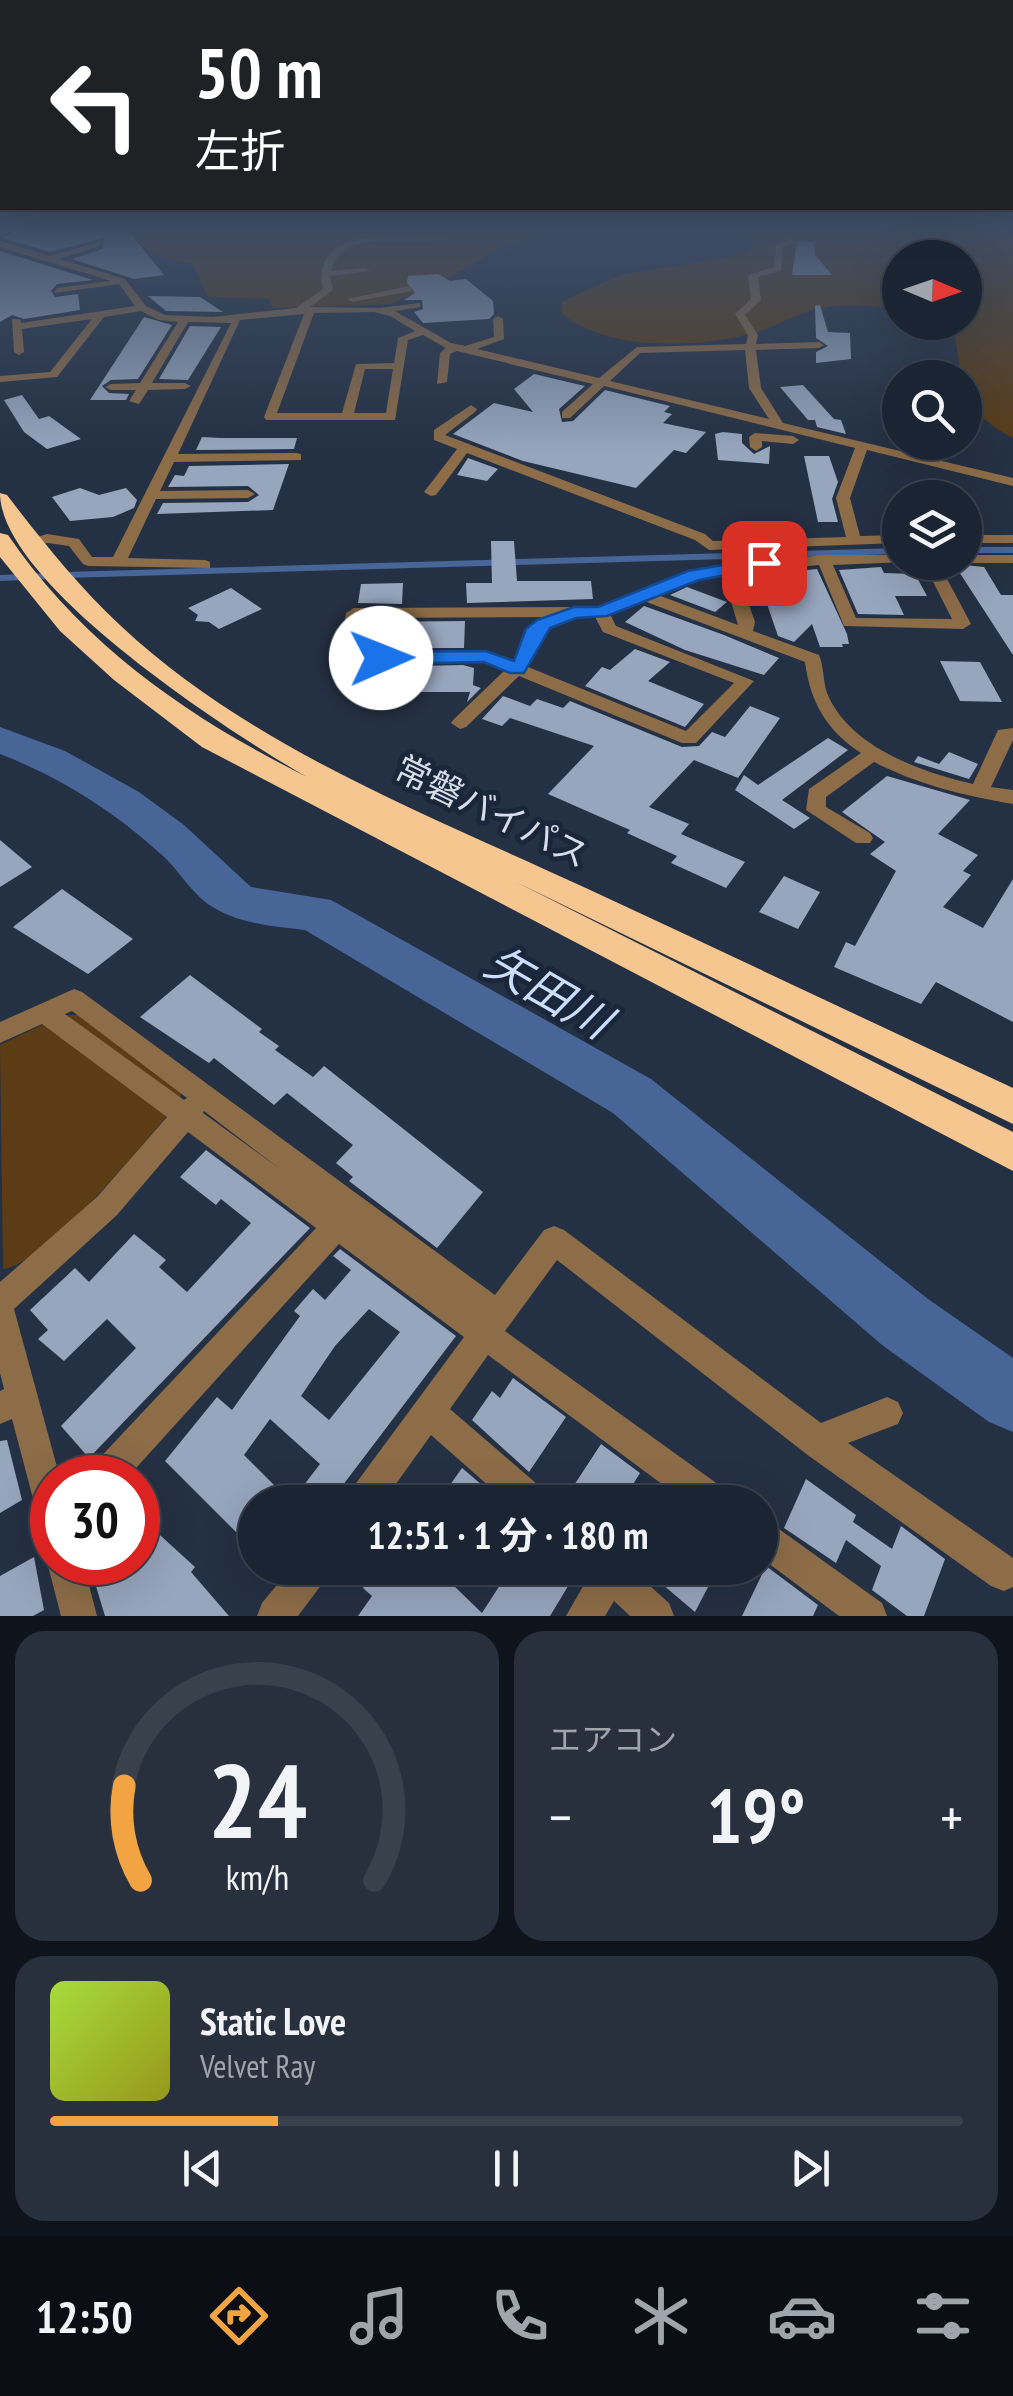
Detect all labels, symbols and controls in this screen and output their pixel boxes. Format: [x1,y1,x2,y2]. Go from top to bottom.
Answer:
text: 50 m [195,27,323,117]
icon: left [30,40,160,170]
text: 左折 [195,121,285,179]
north arrow [882,240,982,340]
map controls [882,240,982,580]
button: search [882,360,982,460]
button: layers [882,480,982,580]
pin [722,521,807,606]
icon: arrive [737,536,792,591]
position arrow [329,606,433,710]
street label: 常磐バイパス [388,744,596,878]
water label: 矢田川 [476,932,625,1052]
speed limit sign: 30 [30,1455,160,1585]
text: 12:51 · 1 分 · 180 m [368,1510,648,1559]
text: エアコン [549,1718,677,1760]
text: 24 [207,1732,307,1867]
text: 19° [706,1767,806,1864]
text: − [549,1781,572,1852]
text: + [940,1781,963,1852]
text: km/h [225,1854,289,1900]
text: Static Love [200,1996,346,2045]
text: Velvet Ray [200,2045,315,2087]
icon: previous [175,2141,230,2196]
icon: pause [479,2141,534,2196]
icon: next [783,2141,838,2196]
icon: directions [204,2281,274,2351]
icon: music [344,2281,414,2351]
icon: phone [485,2281,555,2351]
icon: climate [626,2281,696,2351]
icon: car [767,2281,837,2351]
icon: filters [908,2281,978,2351]
text: 12:50 [35,2287,133,2345]

